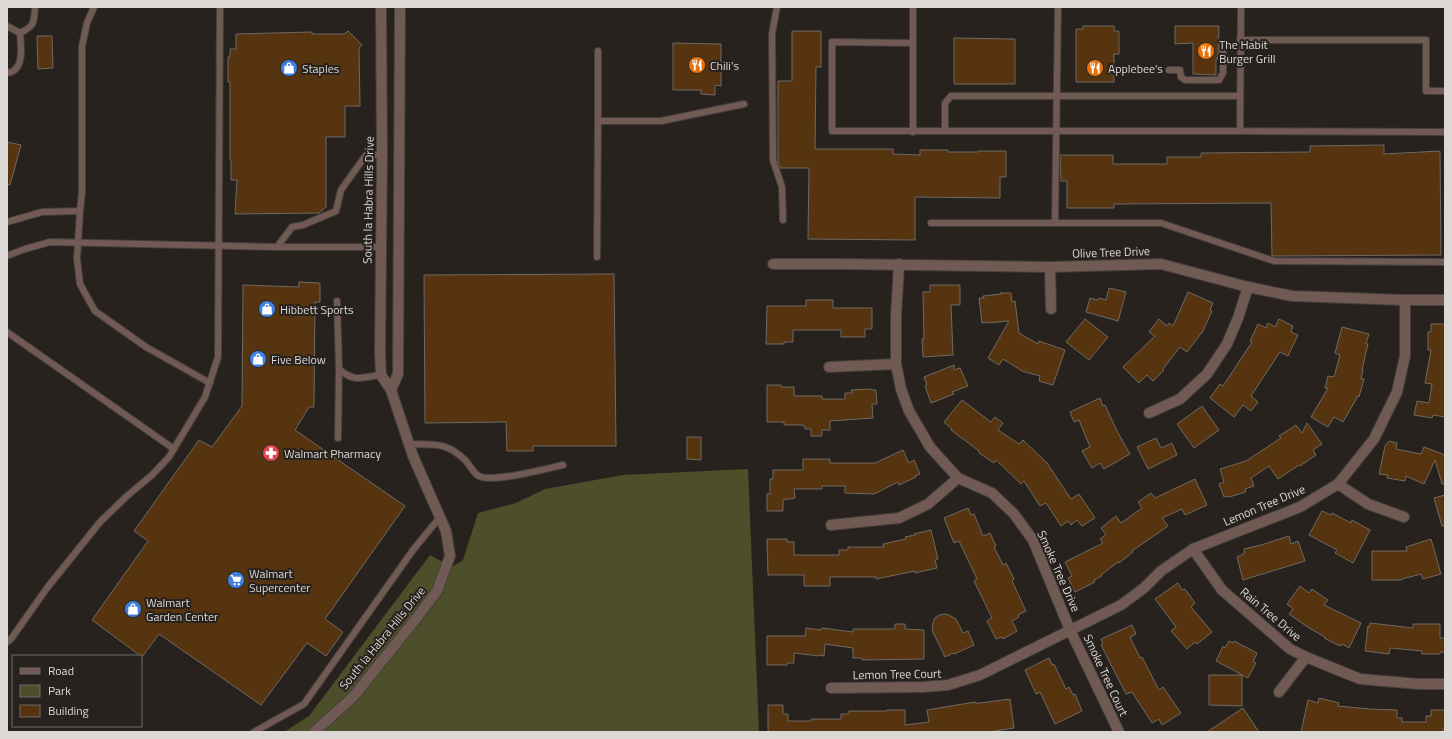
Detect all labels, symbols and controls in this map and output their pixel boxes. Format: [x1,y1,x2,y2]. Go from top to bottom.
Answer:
place label: The Habit Burger Grill [1219,35,1276,68]
restaurant icon: The Habit Burger Grill [1196,41,1216,61]
restaurant icon: Chili's [687,55,707,75]
place label: Chili's [710,56,739,75]
shop icon: Staples [279,58,299,78]
restaurant icon: Applebee's [1085,58,1105,78]
place label: Staples [302,59,340,78]
place label: Applebee's [1108,59,1163,78]
street label: South la Habra Hills Drive [357,136,379,264]
street label: Olive Tree Drive [1072,241,1150,263]
shop icon: Hibbett Sports [257,299,277,319]
place label: Hibbett Sports [280,300,354,319]
shop icon: Five Below [248,349,268,369]
place label: Five Below [271,350,326,369]
pharmacy icon: Walmart Pharmacy [261,443,281,463]
place label: Walmart Pharmacy [284,444,381,463]
street label: Lemon Tree Drive [1220,479,1308,531]
street label: Smoke Tree Drive [1033,527,1085,615]
place label: Walmart Supercenter [249,564,310,597]
supermarket icon: Walmart Supercenter [226,570,246,590]
street label: South la Habra Hills Drive [334,582,430,694]
street label: Rain Tree Drive [1236,582,1306,646]
place label: Walmart Garden Center [146,593,218,626]
shop icon: Walmart Garden Center [123,599,143,619]
street label: Smoke Tree Court [1079,631,1134,720]
legend [12,655,142,727]
text: Road [48,661,74,680]
street label: Lemon Tree Court [852,664,942,684]
text: Park [48,681,71,700]
text: Building [48,701,89,720]

